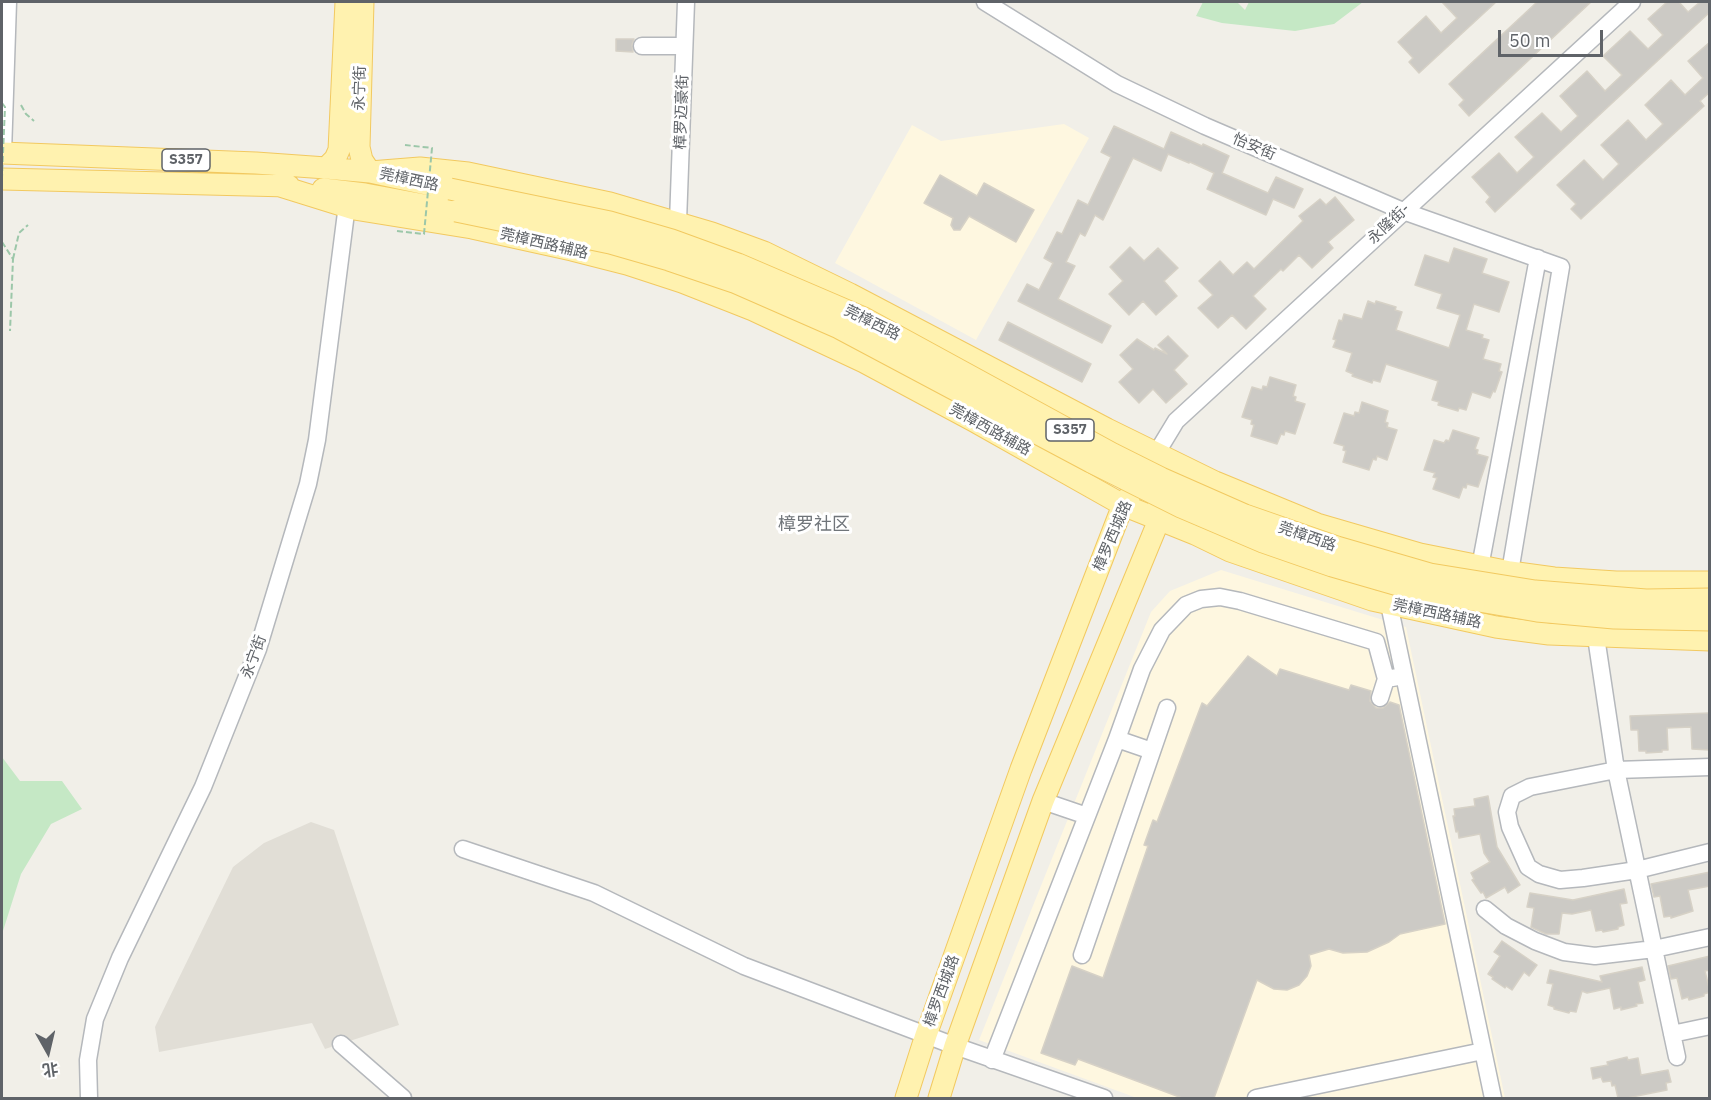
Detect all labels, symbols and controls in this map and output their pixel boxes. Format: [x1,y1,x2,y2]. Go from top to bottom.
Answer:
scale bar [1501,18,1606,56]
text: 50 m [1509,29,1551,52]
street label: 永宁街 [350,65,370,111]
street label: 樟罗迈豪街 [672,74,692,150]
street label: 怡安街 [1230,130,1278,164]
road number: S357 [162,149,210,171]
street label: 莞樟西路 [378,165,440,195]
street label: 永隆街- [1364,200,1414,248]
street label: 莞樟西路辅路 [498,225,590,263]
street label: 莞樟西路 [841,302,903,344]
street label: 莞樟西路辅路 [946,400,1034,460]
road number: S357 [1046,419,1094,441]
street label: 樟罗西城路 [1090,498,1136,574]
district label: 樟罗社区 [778,514,850,536]
street label: 莞樟西路 [1276,519,1338,555]
street label: 莞樟西路辅路 [1391,596,1483,632]
street label: 永宁街 [238,633,270,681]
street label: 樟罗西城路 [921,953,963,1029]
north arrow [18,1022,78,1082]
text: 北 [41,1059,60,1081]

